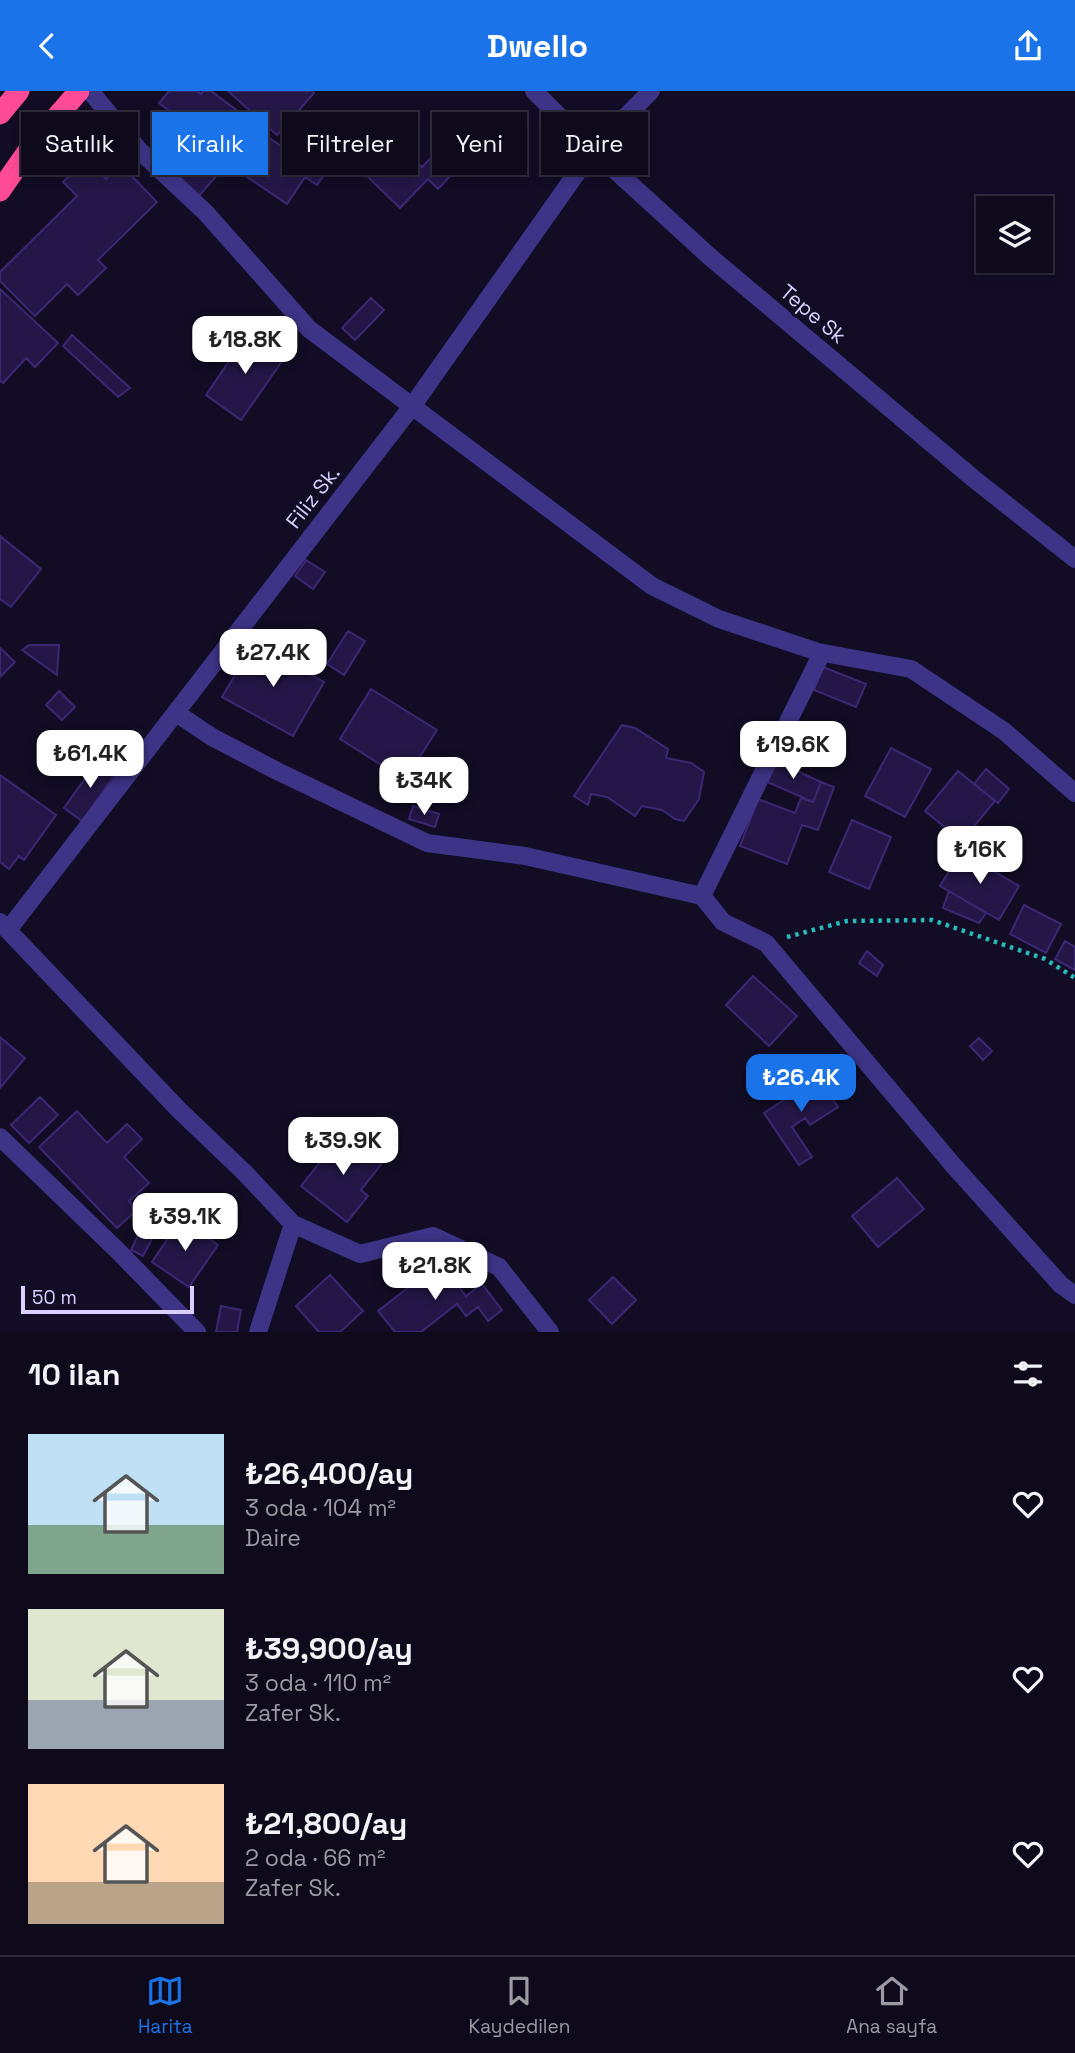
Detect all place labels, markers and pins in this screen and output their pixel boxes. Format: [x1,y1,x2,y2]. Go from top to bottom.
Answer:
pin: ₺18.8K [188,317,302,376]
pin: ₺27.4K [216,629,330,689]
pin: ₺19.6K [736,721,850,781]
pin: ₺61.4K [33,731,147,790]
pin: ₺34K [383,757,465,817]
pin: ₺16K [939,827,1021,886]
pin: ₺26.4K [744,1055,858,1114]
pin: ₺39.9K [286,1117,400,1177]
pin: ₺39.1K [128,1193,242,1253]
pin: ₺21.8K [378,1243,492,1302]

